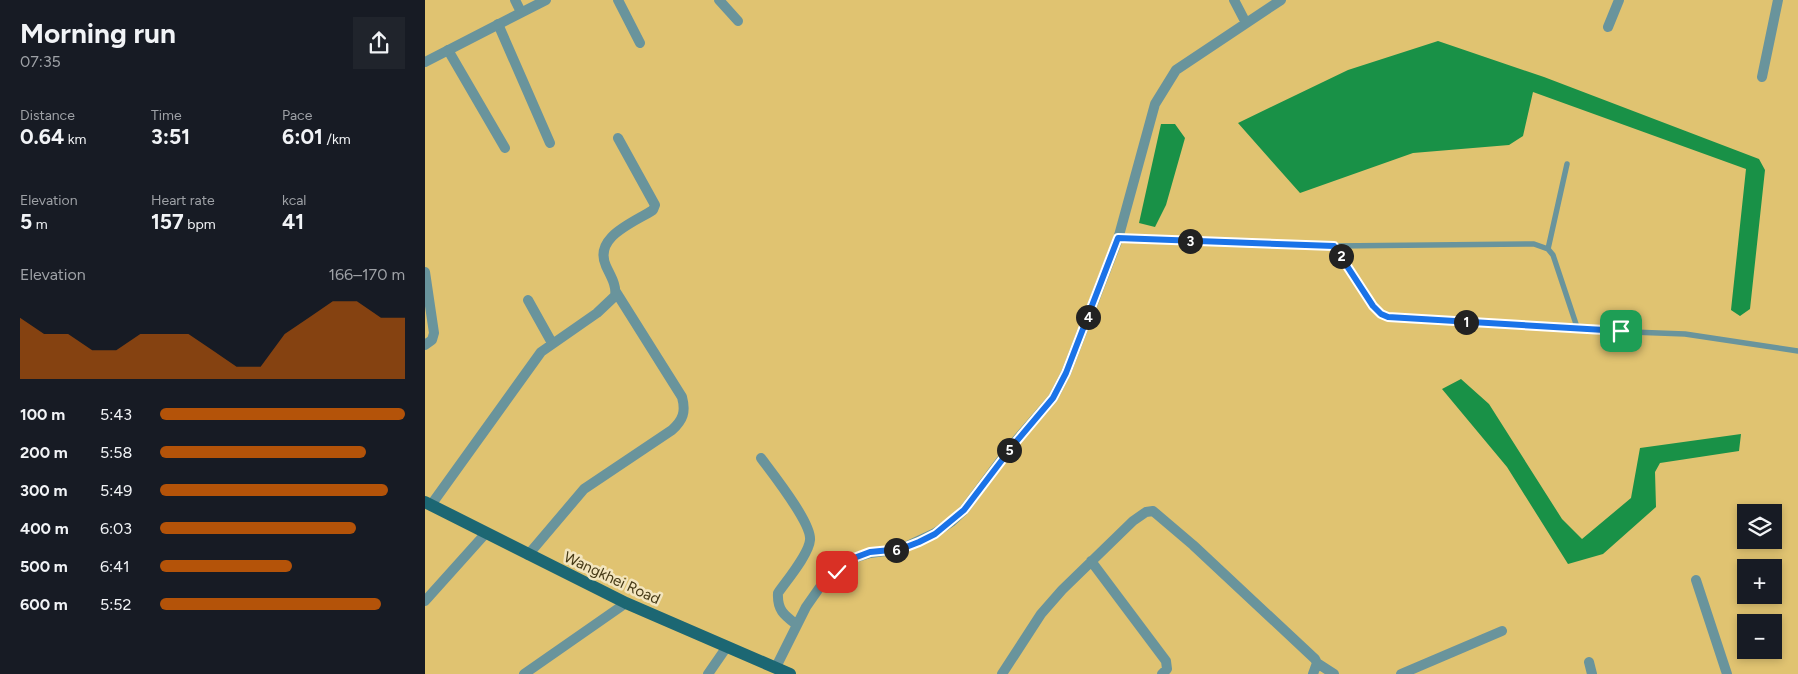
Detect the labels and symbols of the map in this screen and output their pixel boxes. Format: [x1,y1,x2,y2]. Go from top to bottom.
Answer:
pin: 3 [1177,228,1203,254]
pin: 2 [1329,244,1353,268]
pin: 4 [1075,304,1101,330]
pin: 1 [1453,310,1479,334]
pin [1600,310,1642,352]
pin: 5 [997,438,1021,462]
pin: 6 [883,538,909,562]
street label: Wangkhei Road [561,548,663,608]
pin [816,551,858,593]

